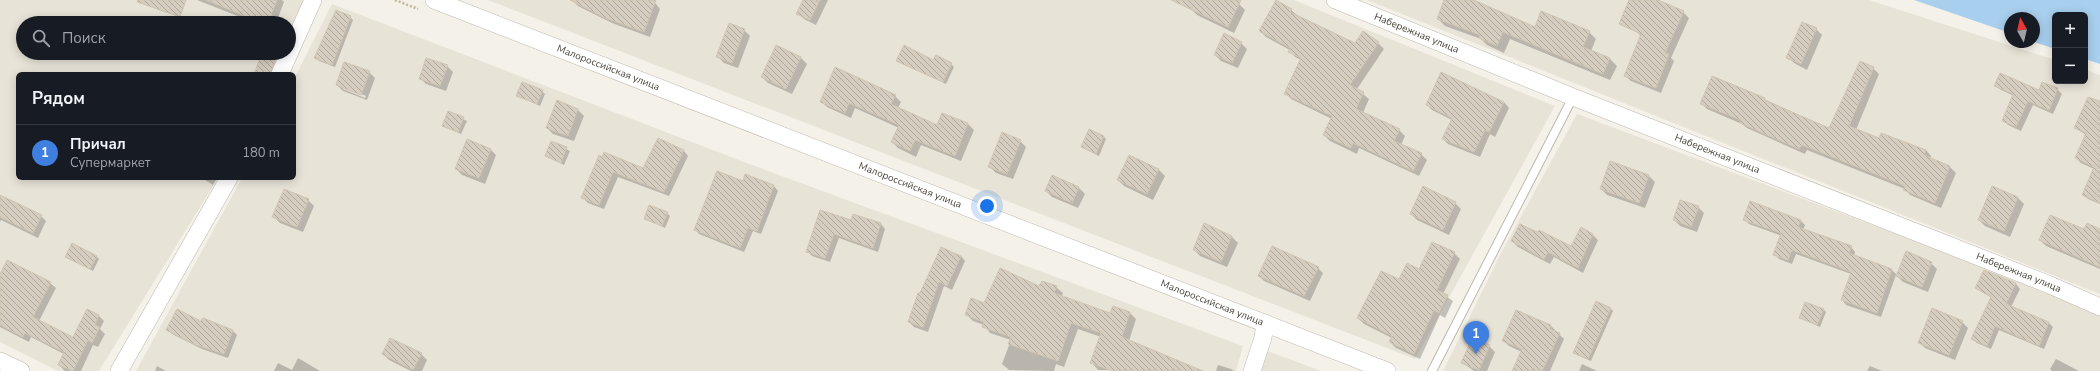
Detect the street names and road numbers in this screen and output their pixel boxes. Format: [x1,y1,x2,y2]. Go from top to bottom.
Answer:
street label: Набережная улица [1372,10,1461,57]
street label: Малороссийская улица [555,41,662,94]
street label: Набережная улица [1673,131,1762,177]
street label: Малороссийская улица [857,159,964,212]
street label: Набережная улица [1974,250,2063,296]
street label: Малороссийская улица [1159,277,1266,329]

